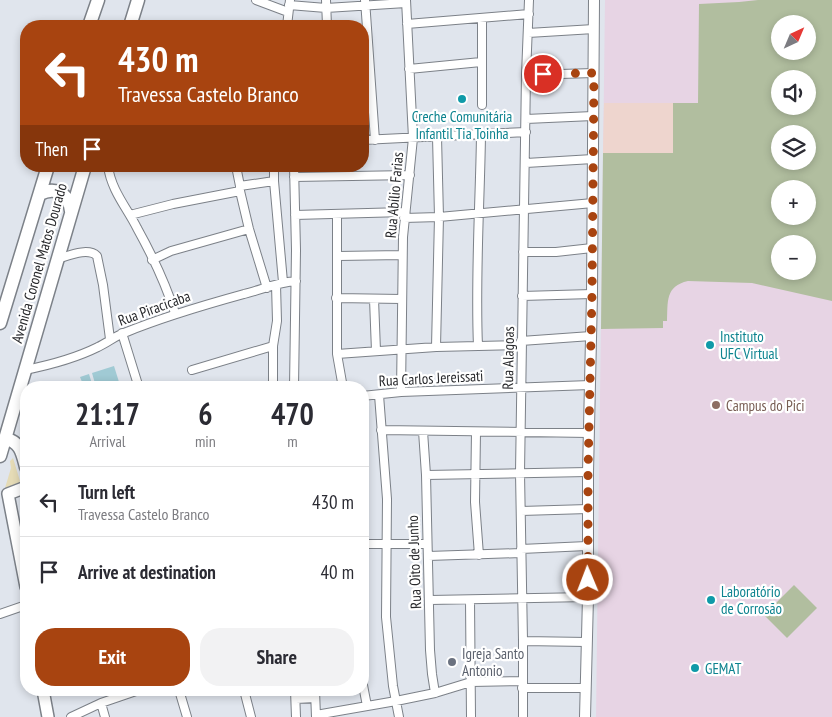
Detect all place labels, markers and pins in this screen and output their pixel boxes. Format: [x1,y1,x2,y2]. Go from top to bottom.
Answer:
pin [522,53,564,95]
marker: Creche Comunitária Infantil Tia Toinha [456,93,468,105]
place label: Creche Comunitária Infantil Tia Toinha [412,107,512,143]
place label: Instituto UFC Virtual [720,327,779,363]
marker: Instituto UFC Virtual [704,339,716,351]
place label: Campus do Pici [726,396,805,415]
marker: Campus do Pici [710,399,722,411]
place label: Laboratório de Corrosão [721,582,782,618]
marker: Laboratório de Corrosão [705,594,717,606]
place label: Igreja Santo Antonio [462,644,524,680]
marker: Igreja Santo Antonio [446,656,458,668]
place label: GEMAT [705,659,742,678]
marker: GEMAT [689,662,701,674]

